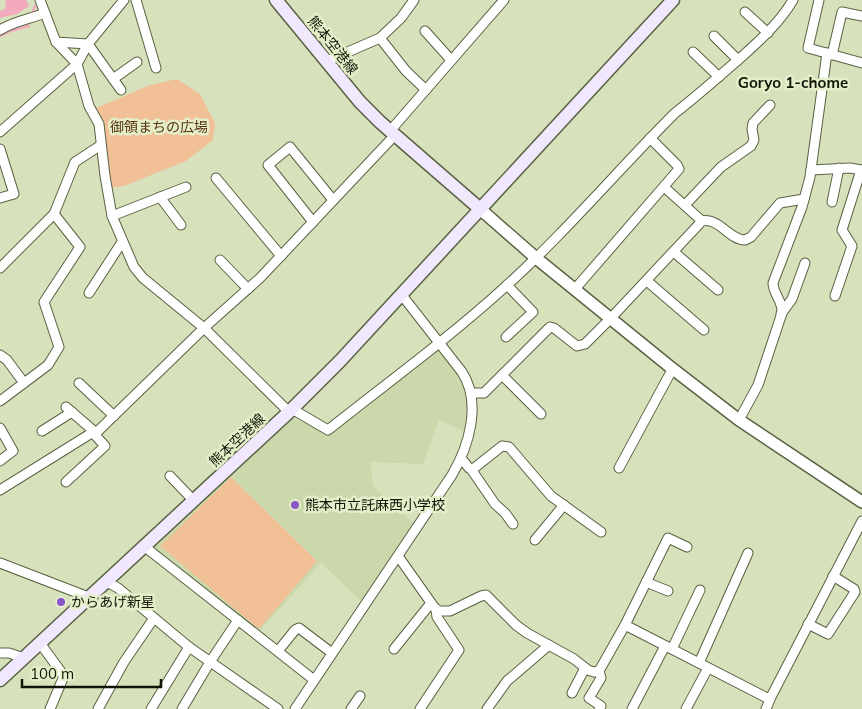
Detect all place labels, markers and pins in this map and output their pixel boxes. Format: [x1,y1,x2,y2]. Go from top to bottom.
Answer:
place label: 熊本市立託麻西小学校 [305,496,445,514]
marker: 熊本市立託麻西小学校 [289,499,301,511]
place label: からあげ新星 [71,593,155,611]
marker: からあげ新星 [55,596,67,608]

